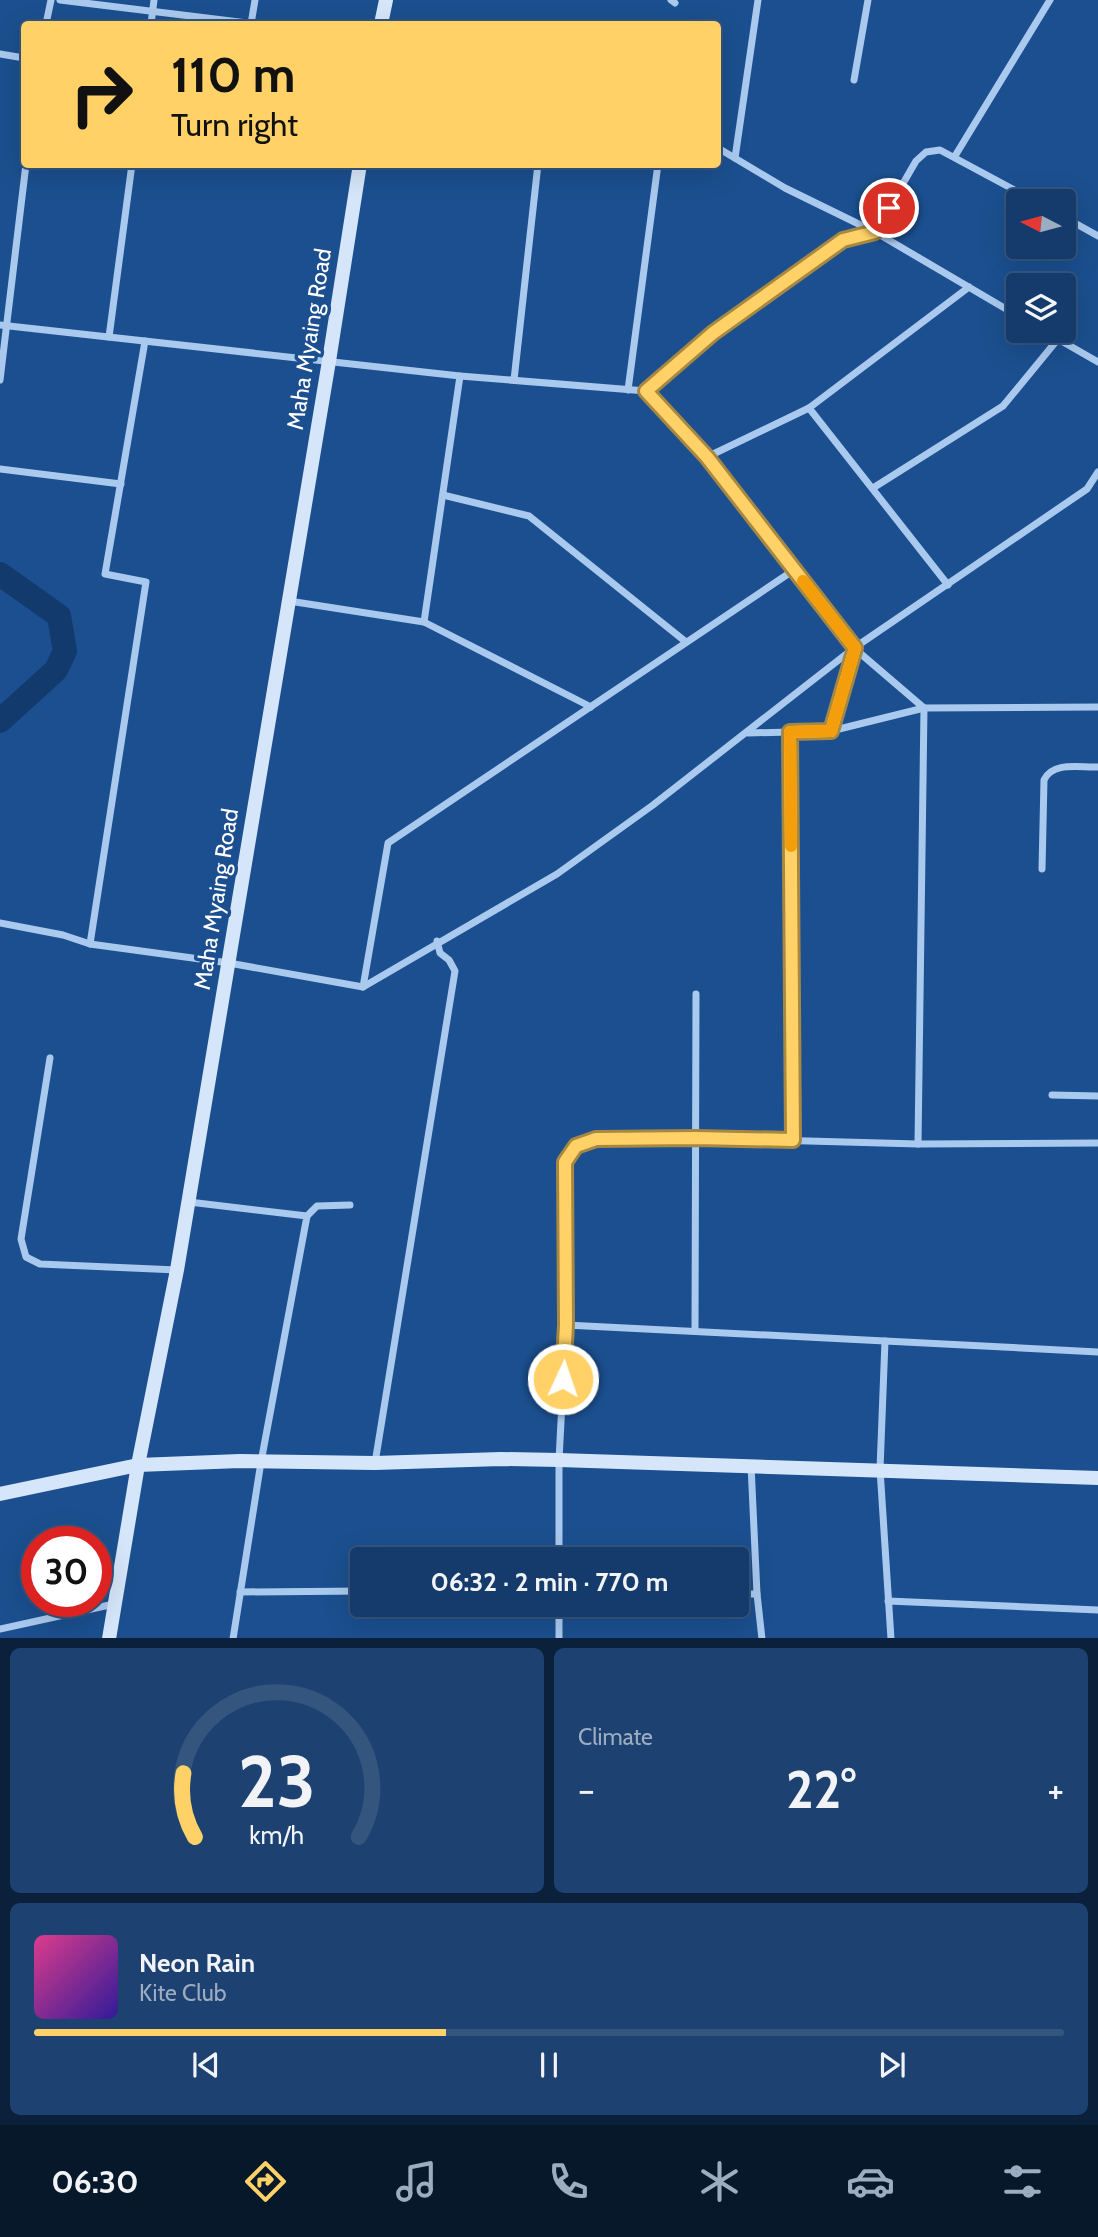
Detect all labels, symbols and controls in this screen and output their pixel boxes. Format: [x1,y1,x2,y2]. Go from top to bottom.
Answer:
text: 110 m [171,45,295,104]
icon: right [56,49,147,140]
text: Turn right [171,105,298,144]
pin [859,178,919,238]
icon: arrive [870,189,908,227]
north arrow [1006,189,1076,259]
map controls [1006,189,1076,343]
street label: Maha Myaing Road [281,246,337,432]
button: layers [1006,273,1076,343]
street label: Maha Myaing Road [188,806,244,992]
position arrow [526,1342,600,1416]
speed limit sign: 30 [21,1526,112,1617]
text: 06:32 · 2 min · 770 m [431,1566,668,1598]
text: Climate [578,1723,653,1751]
text: 23 [238,1737,316,1825]
text: 22° [786,1758,856,1821]
text: − [578,1766,595,1813]
text: + [1047,1766,1064,1813]
text: km/h [250,1819,304,1849]
text: Neon Rain [139,1947,255,1979]
text: Kite Club [139,1979,226,2007]
icon: previous [187,2046,225,2084]
icon: pause [530,2046,568,2084]
icon: next [873,2046,911,2084]
icon: directions [241,2157,290,2206]
icon: music [392,2157,441,2206]
icon: phone [544,2157,593,2206]
icon: climate [695,2157,744,2206]
icon: car [846,2157,895,2206]
icon: filters [998,2157,1047,2206]
text: 06:30 [51,2162,139,2201]

